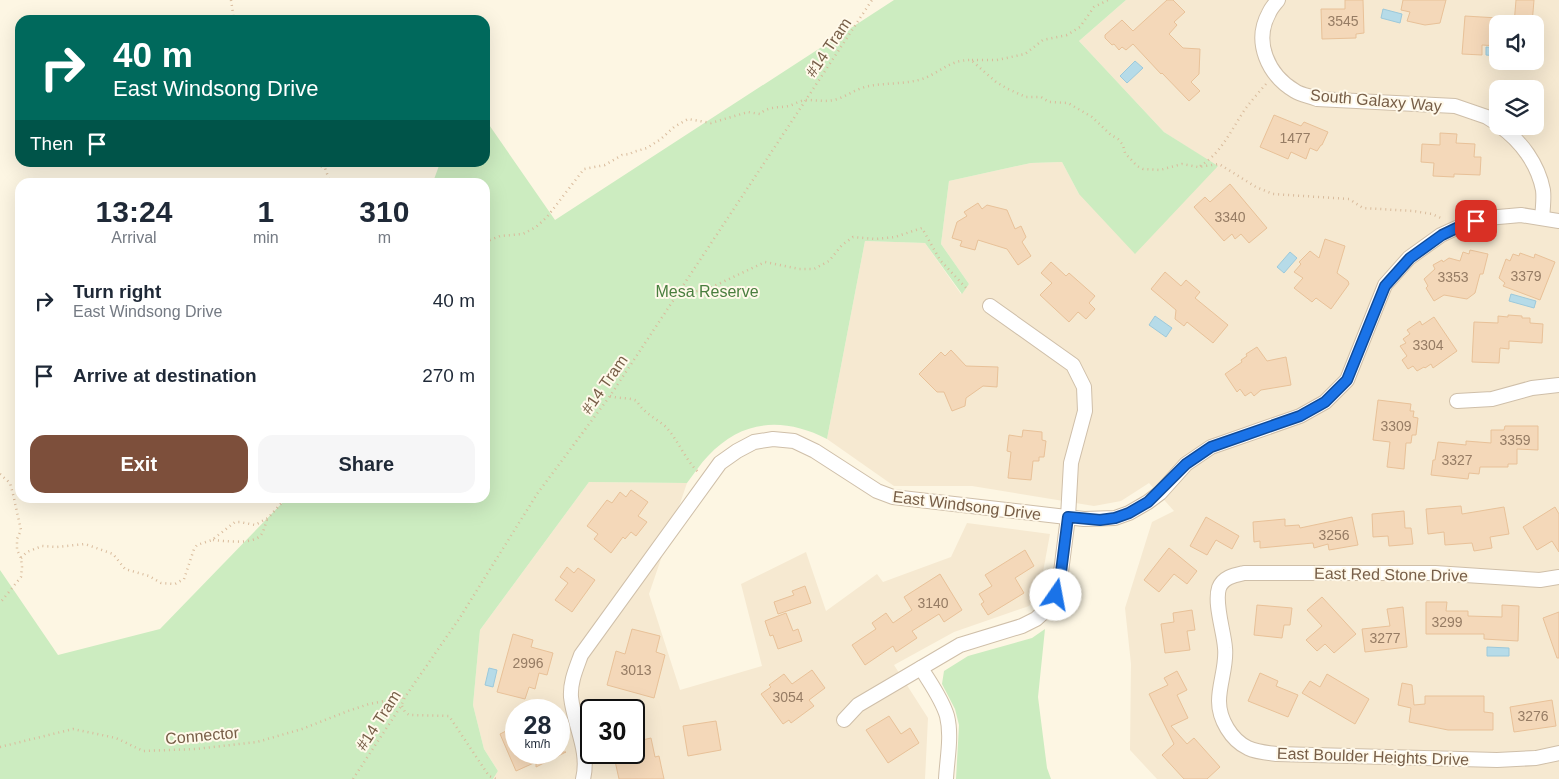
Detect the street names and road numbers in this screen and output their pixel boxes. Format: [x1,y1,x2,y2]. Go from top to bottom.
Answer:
street label: #14 Tram [802,15,854,80]
street label: South Galaxy Way [1310,86,1442,115]
street label: #14 Tram [578,352,631,417]
street label: East Windsong Drive [892,488,1042,523]
street label: East Red Stone Drive [1314,565,1468,584]
street label: #14 Tram [353,687,404,753]
street label: Connector [165,724,240,747]
street label: East Boulder Heights Drive [1277,745,1469,768]

